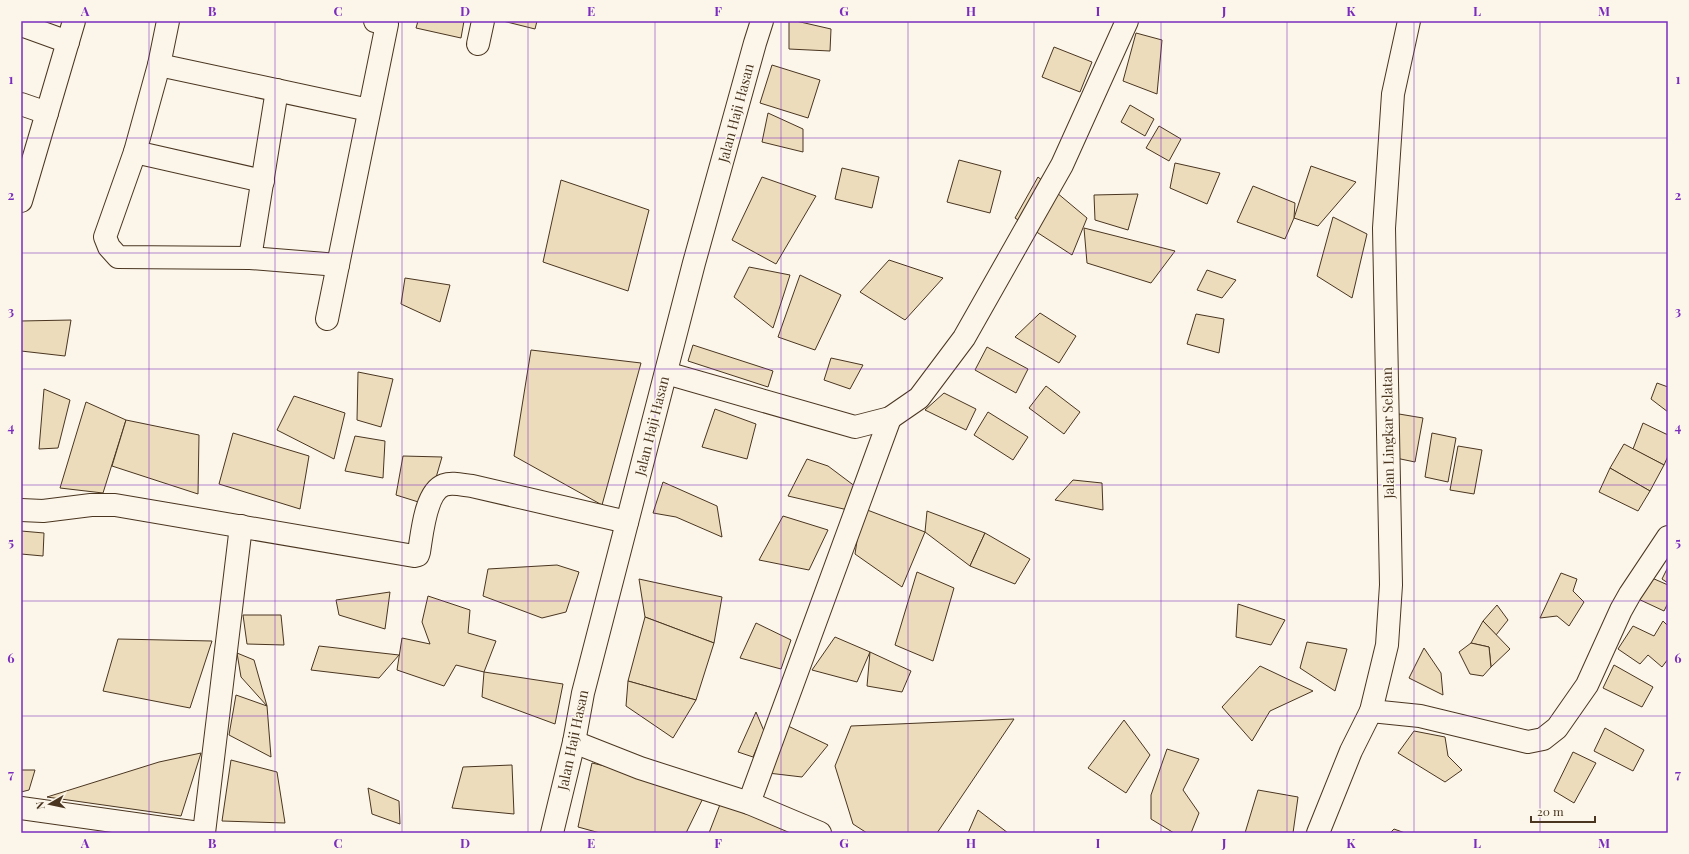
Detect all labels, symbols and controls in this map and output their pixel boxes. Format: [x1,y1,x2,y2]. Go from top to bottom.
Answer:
text: A [80,2,90,19]
text: B [208,2,217,19]
text: C [333,2,343,19]
text: D [460,2,470,19]
text: E [587,2,595,19]
text: F [714,2,722,19]
text: G [839,2,849,19]
text: H [966,2,976,19]
text: I [1096,2,1101,19]
text: J [1221,2,1227,19]
text: K [1346,2,1356,19]
text: L [1473,2,1481,19]
text: M [1598,2,1610,19]
street label: Jalan Haji Hasan [713,61,758,166]
text: 1 [9,70,14,87]
text: 1 [1676,70,1681,87]
text: 2 [8,186,15,203]
text: 2 [1675,186,1682,203]
text: 3 [8,302,14,319]
text: 3 [1675,302,1681,319]
street label: Jalan Lingkar Selatan [1377,366,1398,500]
street label: Jalan Haji Hasan [630,373,673,479]
text: 4 [8,418,15,435]
text: 4 [1675,418,1682,435]
text: 5 [8,533,14,550]
text: 5 [1675,533,1681,550]
text: 6 [7,649,15,666]
text: 6 [1674,649,1682,666]
street label: Jalan Haji Hasan [552,687,593,793]
text: 7 [8,765,14,782]
text: 7 [1675,765,1681,782]
north arrow [30,784,70,824]
scale bar [1531,798,1595,824]
text: N [32,800,48,811]
text: 20 m [1537,803,1564,819]
text: A [80,834,90,851]
text: B [208,834,217,851]
text: C [333,834,343,851]
text: D [460,834,470,851]
text: E [587,834,595,851]
text: F [714,834,722,851]
text: G [839,834,849,851]
text: H [966,834,976,851]
text: I [1096,834,1101,851]
text: J [1221,834,1227,851]
text: K [1346,834,1356,851]
text: L [1473,834,1481,851]
text: M [1598,834,1610,851]

